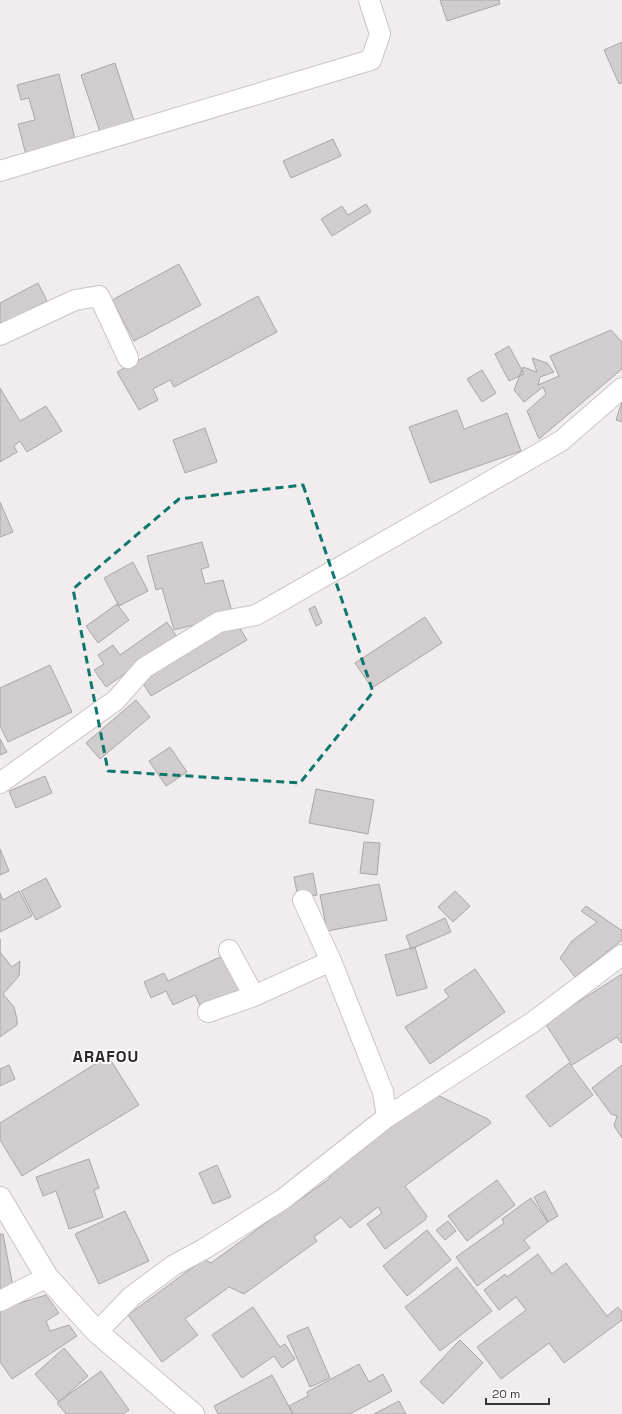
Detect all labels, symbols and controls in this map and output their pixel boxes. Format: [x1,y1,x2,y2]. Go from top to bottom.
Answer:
district label: ARAFOU [73,1046,139,1067]
scale bar [486,1380,549,1406]
text: 20 m [492,1386,520,1402]

